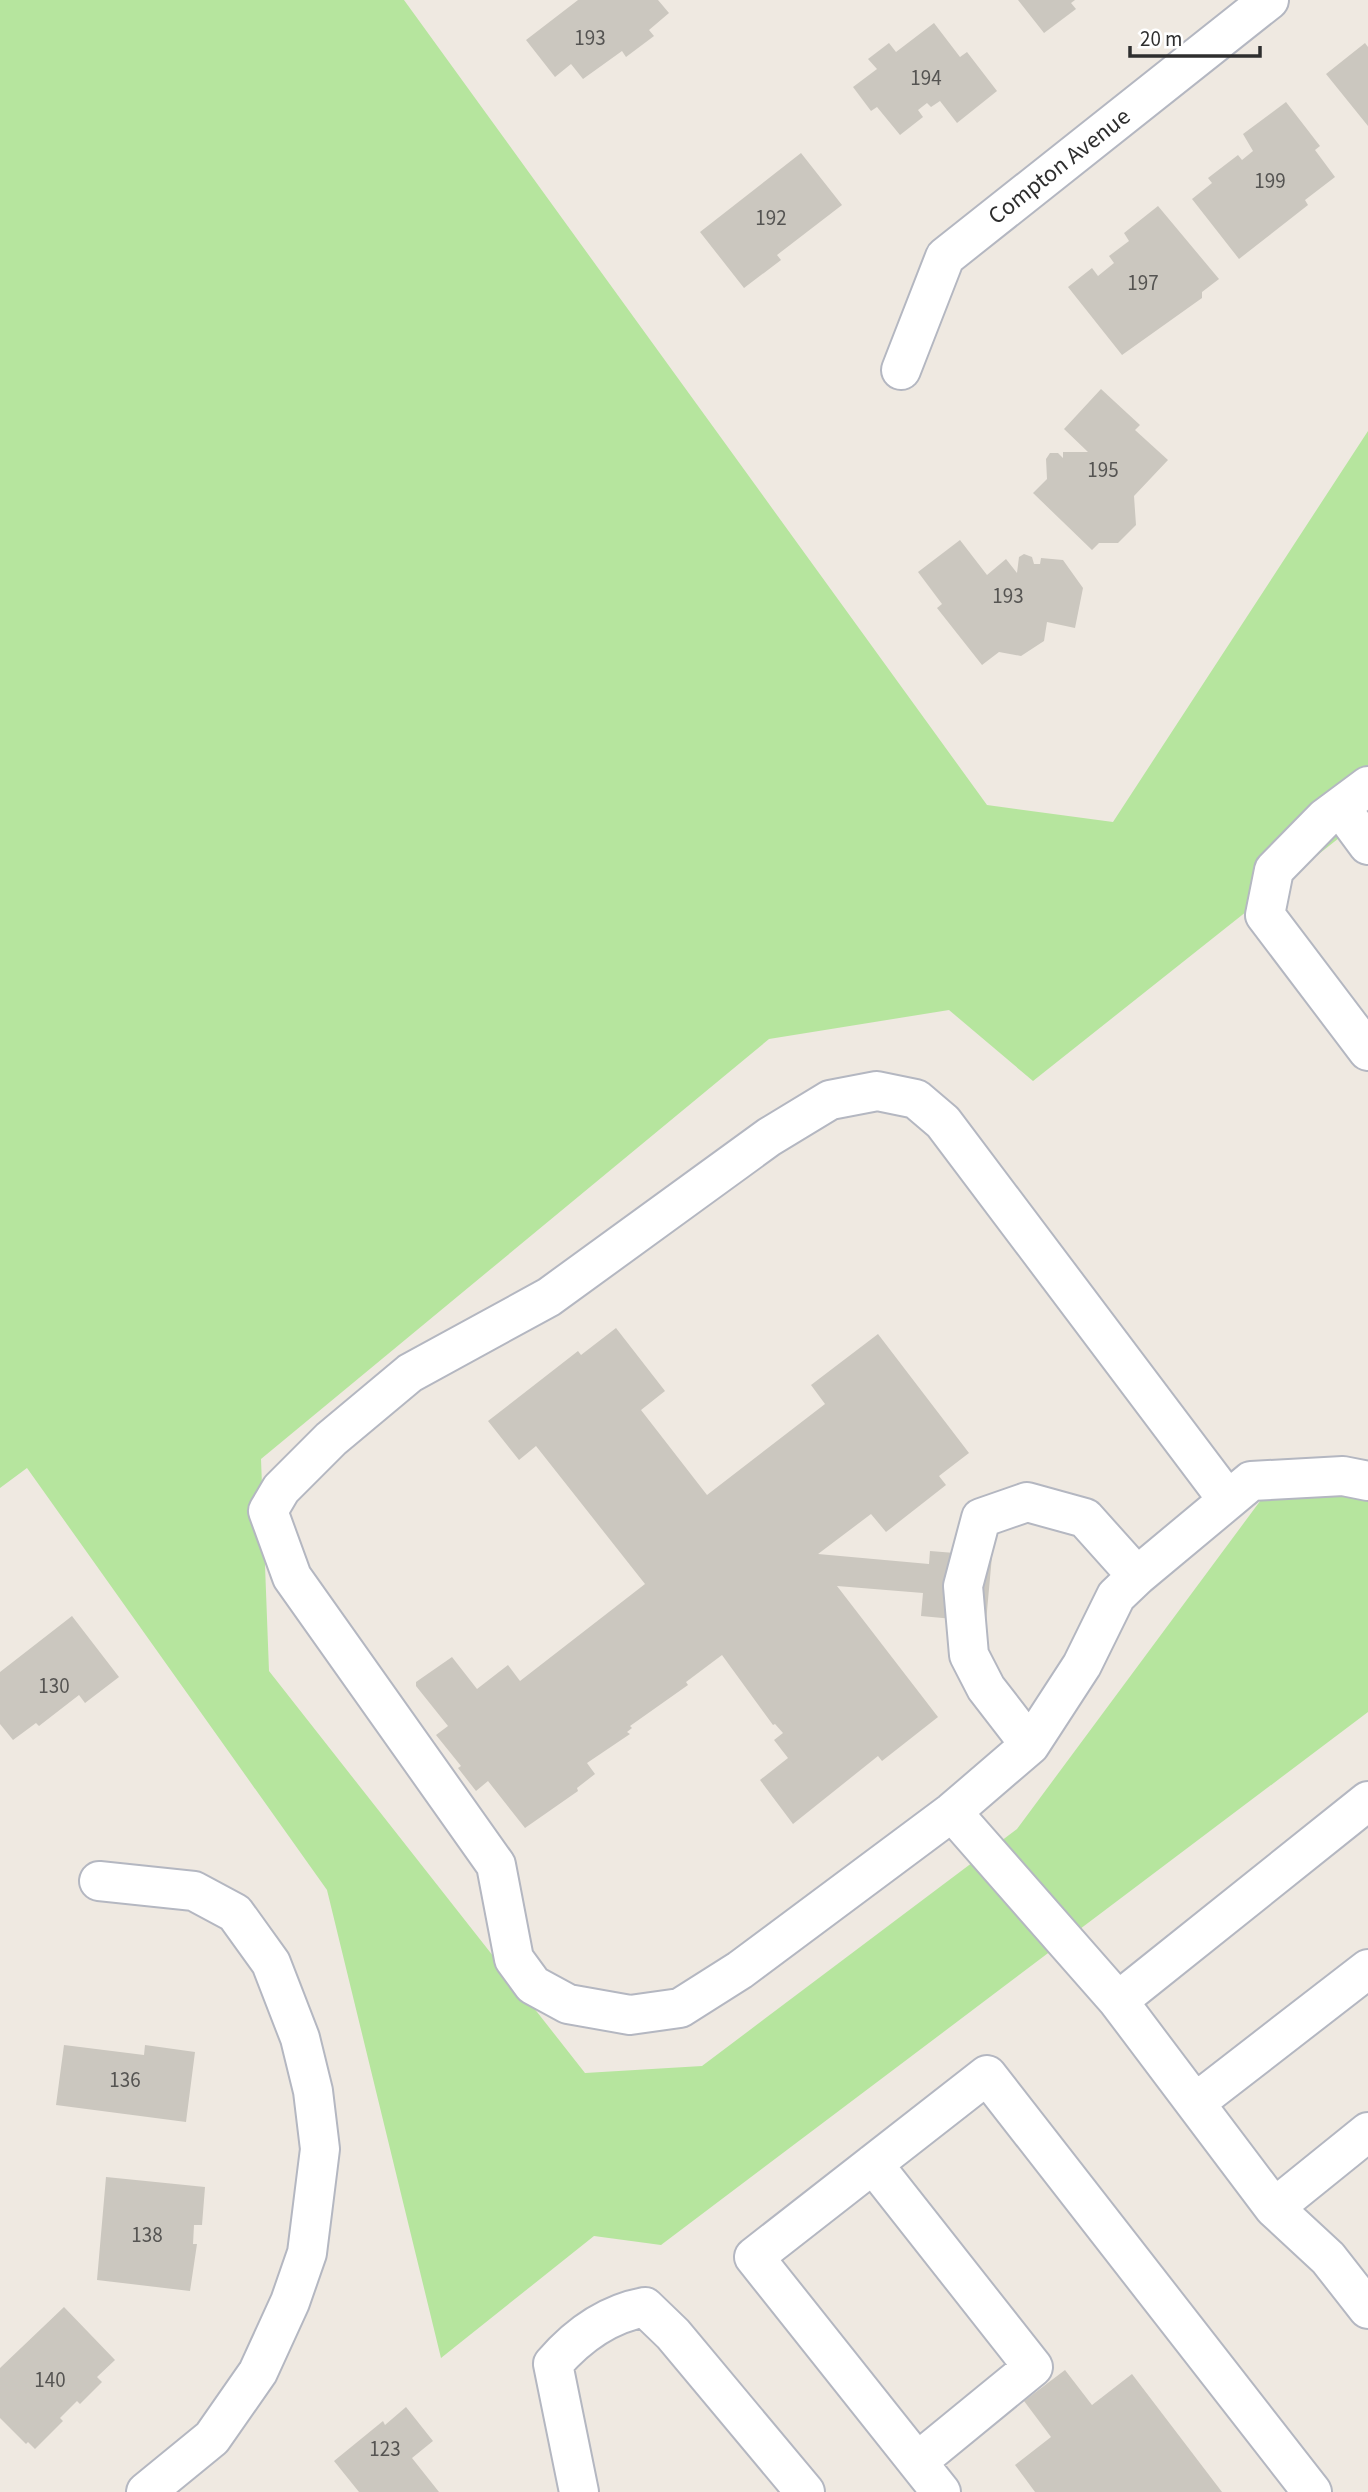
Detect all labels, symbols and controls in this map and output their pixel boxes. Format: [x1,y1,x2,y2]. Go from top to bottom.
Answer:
scale bar [1130,14,1260,58]
house number: 193 [574,23,606,53]
text: 20 m [1140,24,1182,54]
house number: 194 [910,63,942,93]
street label: Compton Avenue [981,100,1138,233]
house number: 199 [1254,166,1286,196]
house number: 192 [755,203,787,233]
house number: 197 [1127,268,1159,298]
house number: 195 [1087,455,1119,485]
house number: 193 [992,581,1024,611]
house number: 130 [38,1671,70,1701]
house number: 136 [109,2065,141,2095]
house number: 138 [131,2220,163,2250]
house number: 140 [34,2365,66,2395]
house number: 123 [369,2434,401,2464]

